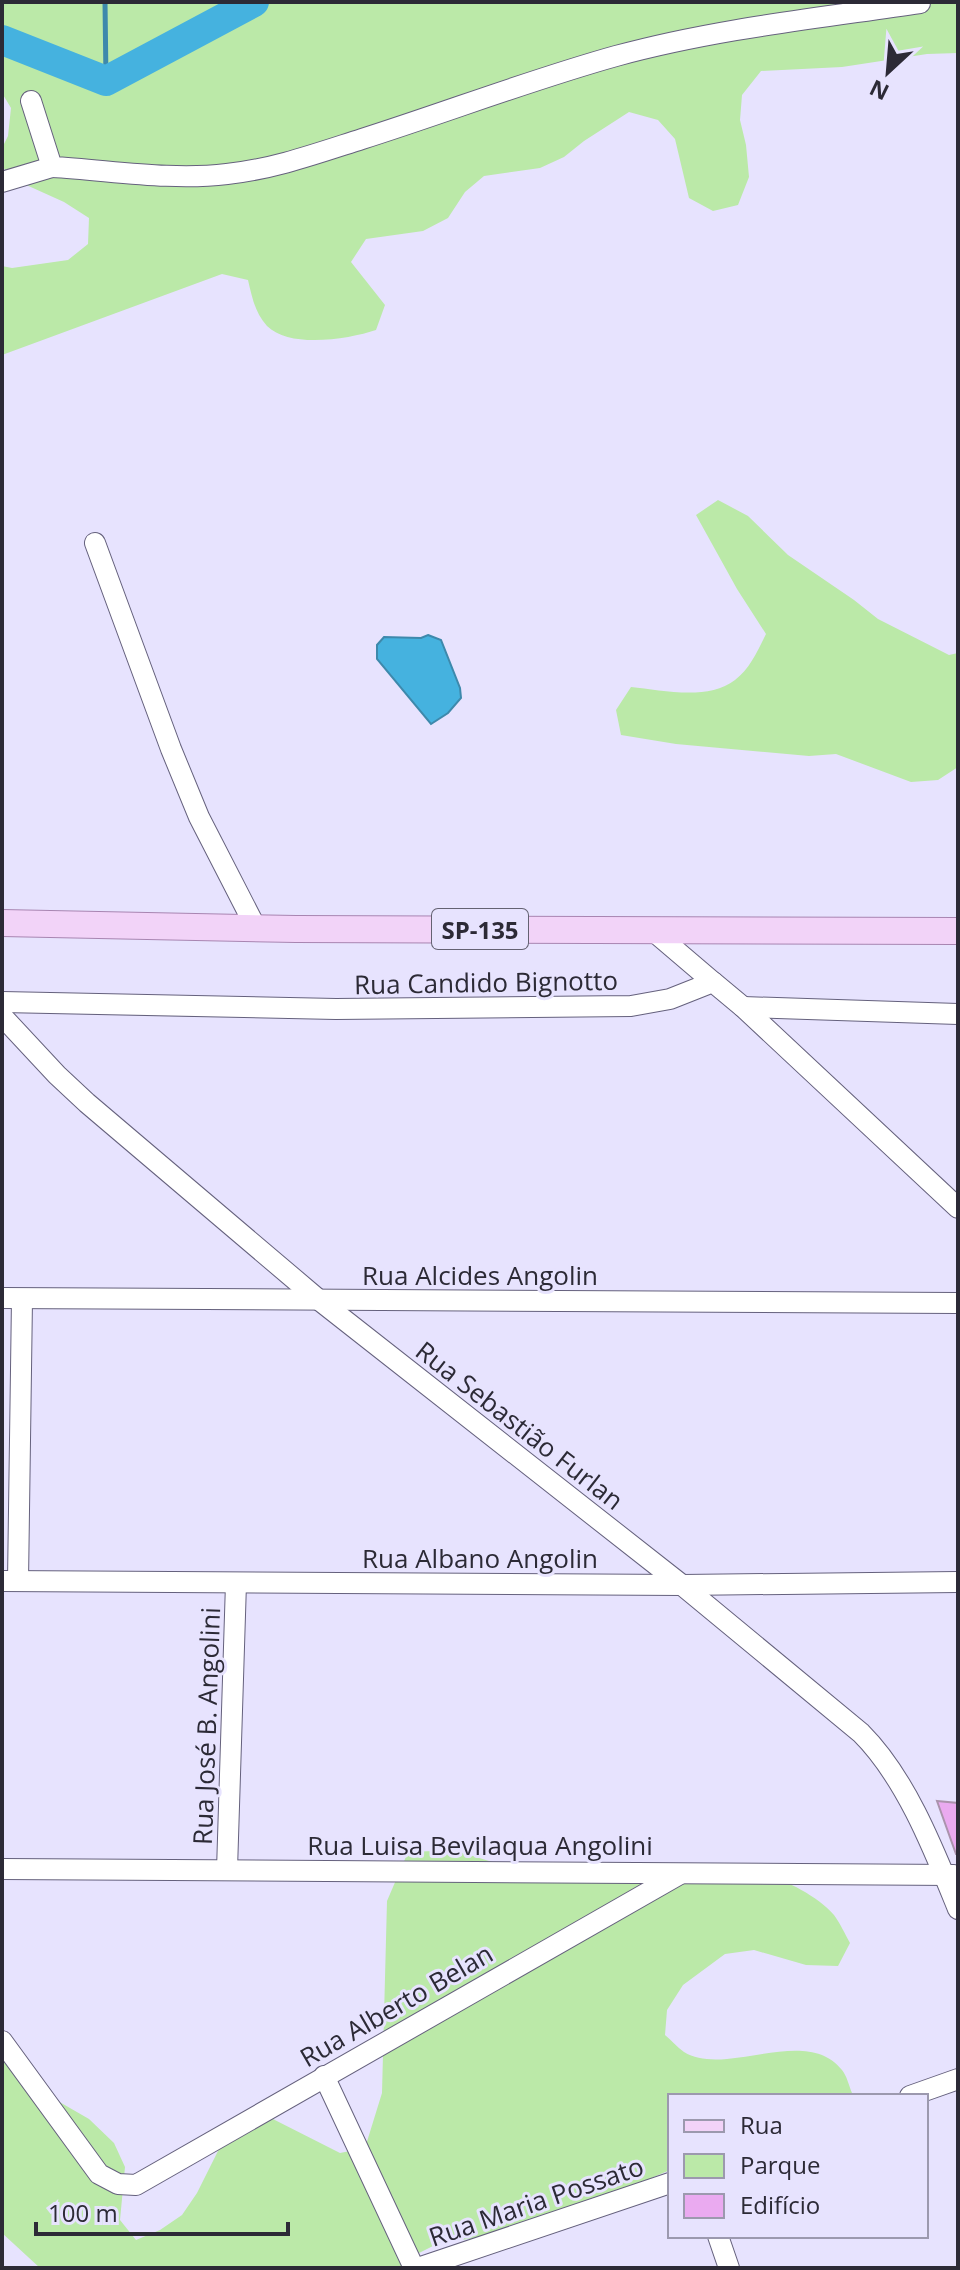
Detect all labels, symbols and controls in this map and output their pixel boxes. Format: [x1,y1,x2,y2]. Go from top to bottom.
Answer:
north arrow [848,32,928,112]
text: N [864,73,893,108]
road number: SP-135 [432,909,528,949]
street label: Rua Candido Bignotto [354,962,618,1002]
street label: Rua Alcides Angolin [362,1257,598,1293]
street label: Rua Sebastião Furlan [409,1332,631,1518]
street label: Rua Albano Angolin [362,1540,598,1576]
street label: Rua José B. Angolini [184,1607,228,1845]
street label: Rua Luisa Bevilaqua Angolini [307,1827,653,1863]
street label: Rua Alberto Belan [293,1935,499,2075]
legend [668,2094,928,2238]
text: Rua [740,2108,783,2141]
street label: Rua Maria Possato [424,2147,648,2255]
text: Parque [740,2148,820,2181]
scale bar [36,2186,288,2236]
text: Edifício [740,2188,820,2221]
text: 100 m [48,2196,118,2229]

